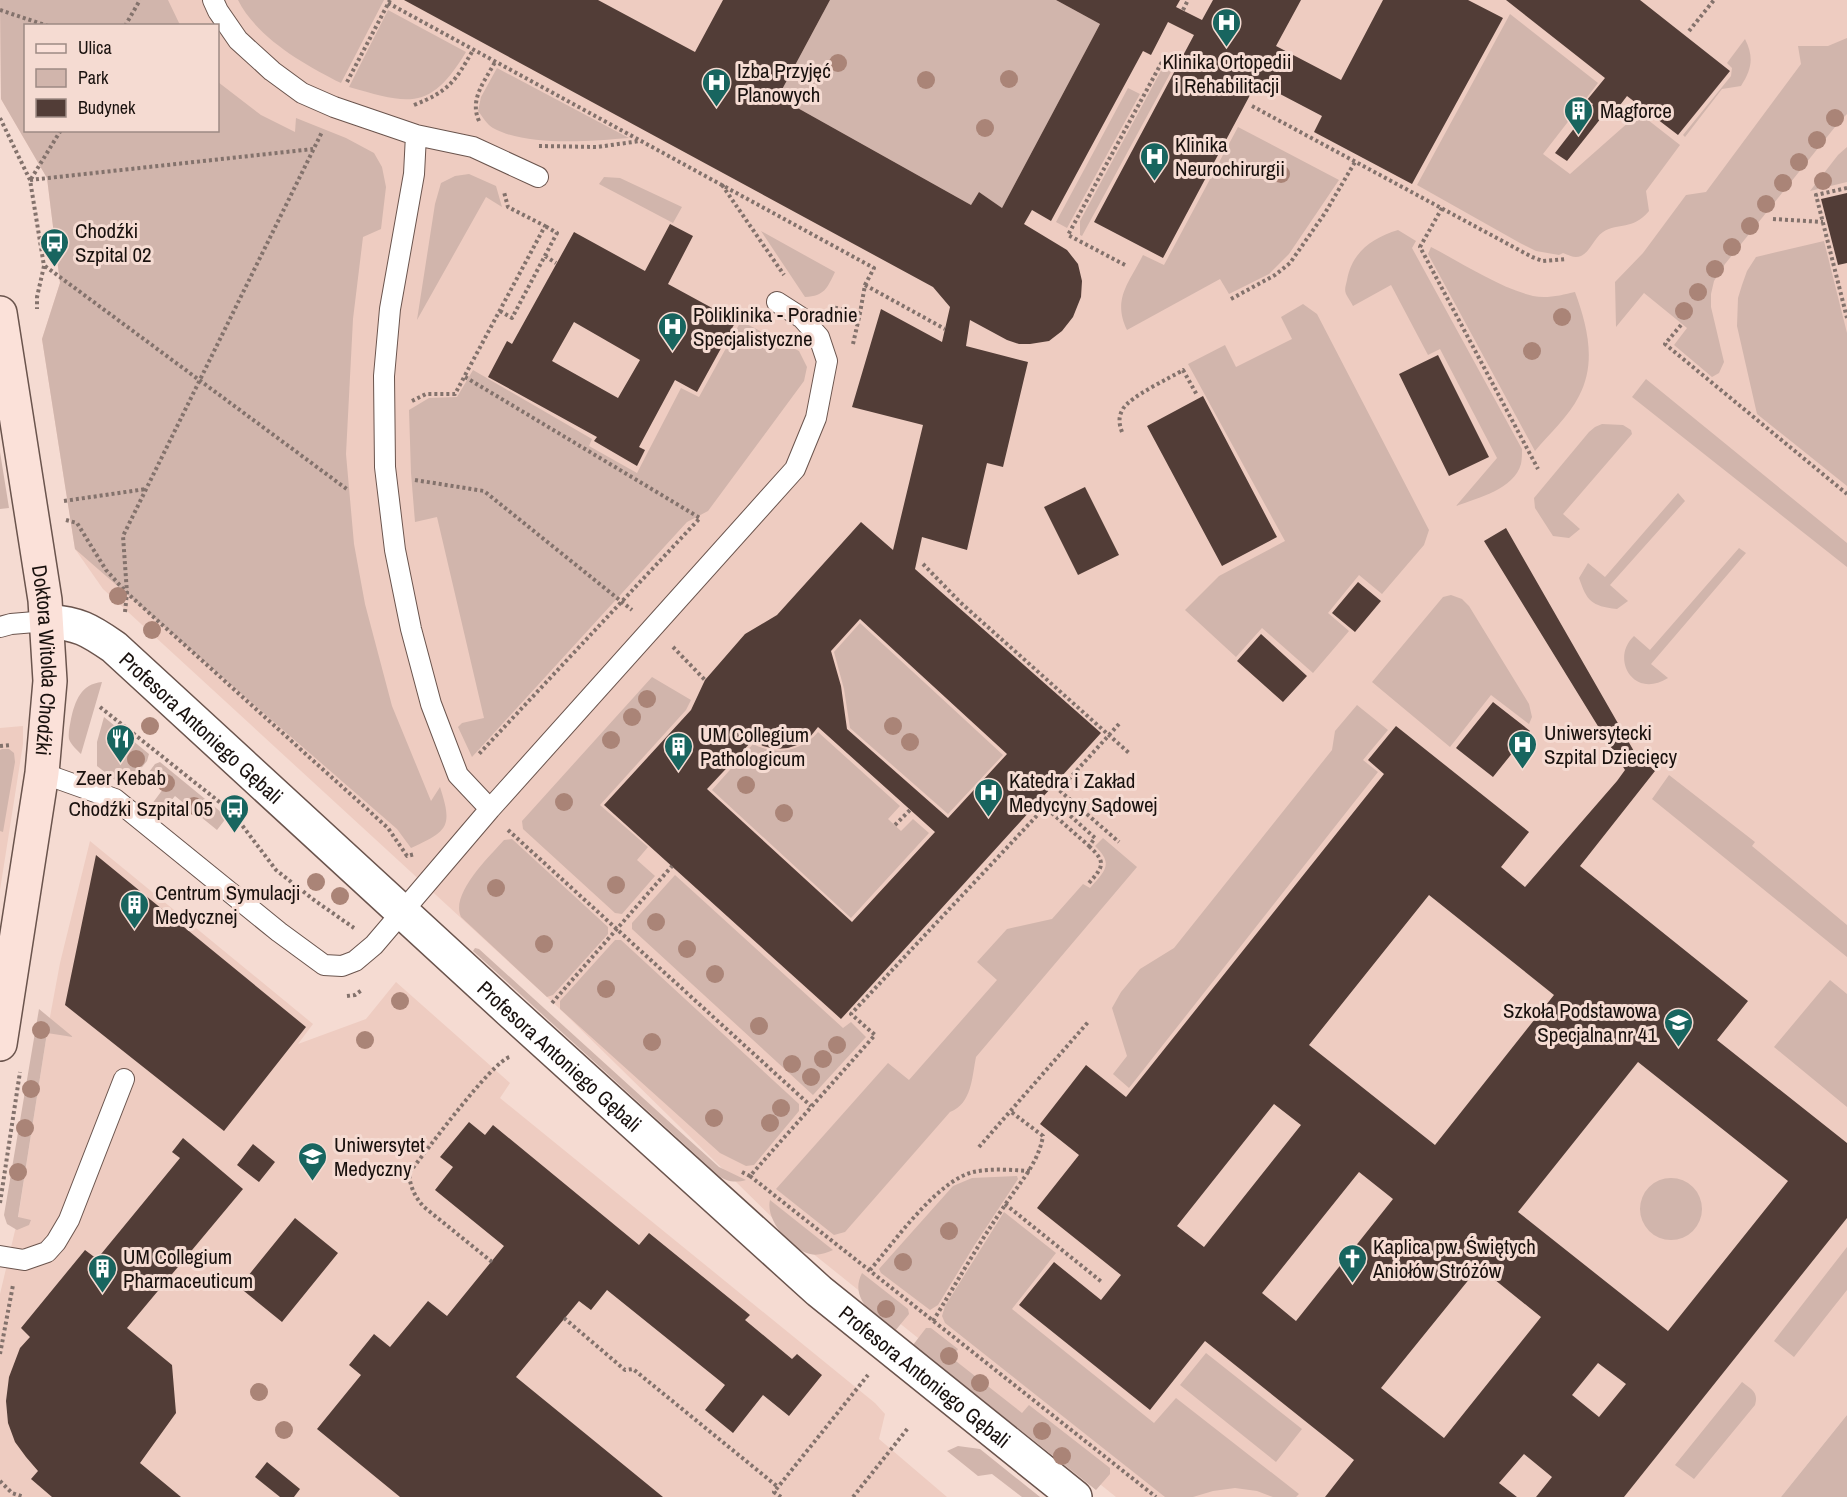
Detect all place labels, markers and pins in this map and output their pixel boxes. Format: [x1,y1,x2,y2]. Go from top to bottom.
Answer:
hospital icon: Klinika Ortopedii i Rehabilitacji [1211,6,1243,48]
place label: Klinika Ortopedii i Rehabilitacji [1162,47,1292,100]
place label: Izba Przyjęć Planowych [737,56,831,109]
hospital icon: Izba Przyjęć Planowych [700,66,732,108]
building icon: Magforce [1563,94,1595,136]
place label: Magforce [1600,96,1672,125]
place label: Klinika Neurochirurgii [1175,130,1285,183]
hospital icon: Klinika Neurochirurgii [1138,140,1170,182]
place label: Chodźki Szpital 02 [75,216,152,269]
bus stop icon: Chodźki Szpital 02 [38,226,70,268]
place label: Poliklinika - Poradnie Specjalistyczne [693,300,858,353]
hospital icon: Poliklinika - Poradnie Specjalistyczne [656,310,688,352]
place label: Uniwersytecki Szpital Dziecięcy [1544,718,1677,771]
place label: UM Collegium Pathologicum [700,720,809,773]
restaurant icon: Zeer Kebab [105,722,137,764]
hospital icon: Uniwersytecki Szpital Dziecięcy [1507,728,1539,770]
building icon: UM Collegium Pathologicum [663,730,695,772]
place label: Zeer Kebab [76,763,166,792]
place label: Katedra i Zakład Medycyny Sądowej [1009,766,1157,819]
hospital icon: Katedra i Zakład Medycyny Sądowej [972,776,1004,818]
bus stop icon: Chodźki Szpital 05 [218,792,250,834]
place label: Chodźki Szpital 05 [68,794,213,823]
place label: Centrum Symulacji Medycznej [155,878,300,931]
building icon: Centrum Symulacji Medycznej [118,888,150,930]
place label: Szkoła Podstawowa Specjalna nr 41 [1503,996,1657,1049]
school or university icon: Szkoła Podstawowa Specjalna nr 41 [1662,1006,1694,1048]
place label: Uniwersytet Medyczny [334,1130,425,1183]
school or university icon: Uniwersytet Medyczny [297,1140,329,1182]
place label: Kaplica pw. Świętych Aniołów Stróżów [1372,1232,1536,1285]
place label: UM Collegium Pharmaceuticum [123,1242,253,1295]
church icon: Kaplica pw. Świętych Aniołów Stróżów [1336,1242,1368,1284]
building icon: UM Collegium Pharmaceuticum [86,1252,118,1294]

